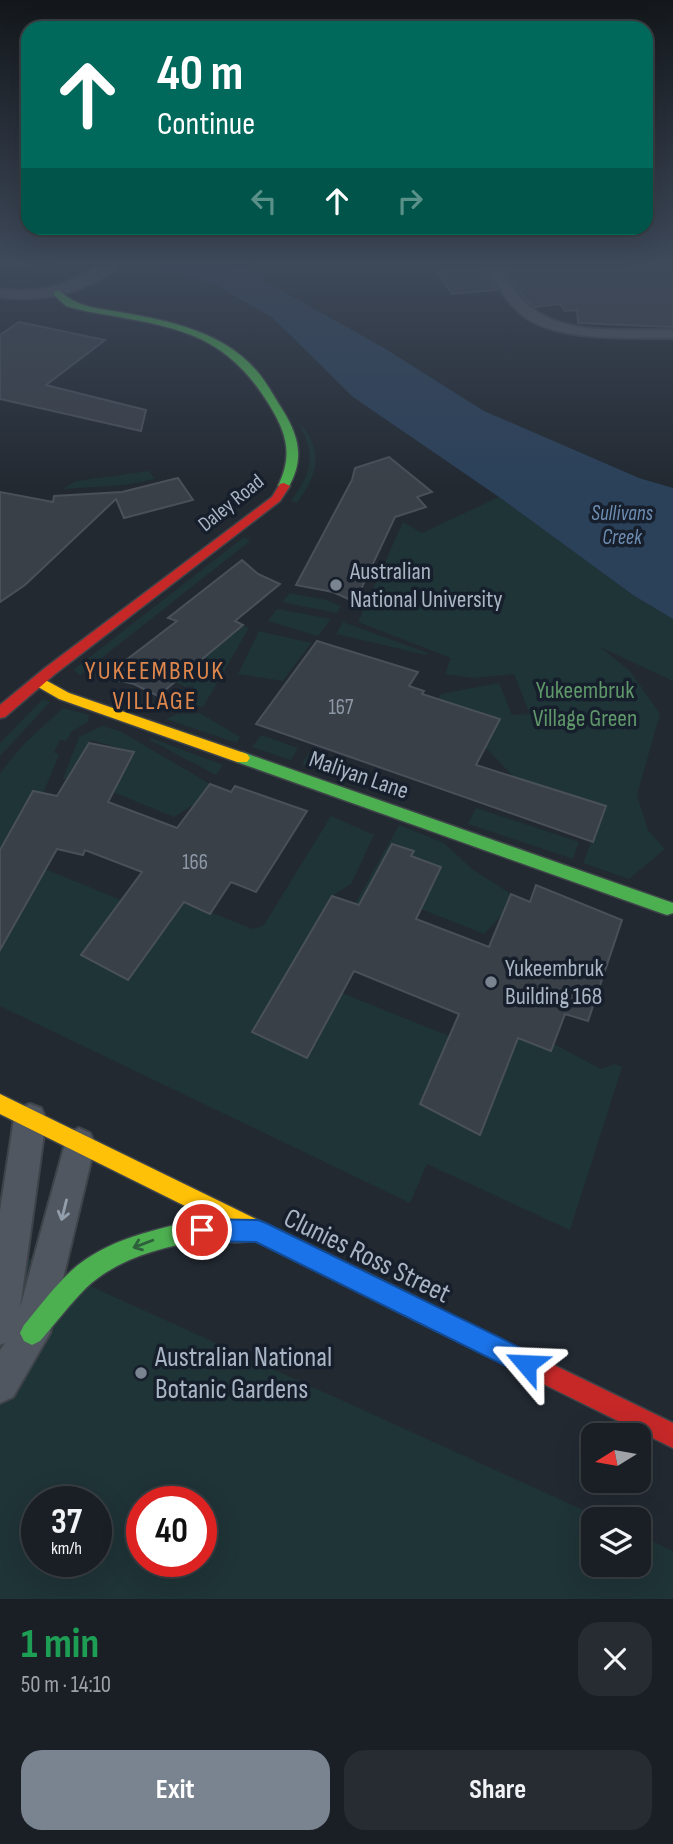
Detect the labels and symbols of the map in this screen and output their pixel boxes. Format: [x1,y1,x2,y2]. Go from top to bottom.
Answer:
street label: Daley Road [193,469,269,537]
water label: Sullivans Creek [591,501,653,550]
place label: Australian National University [349,557,503,614]
marker: Australian National University [328,577,344,593]
district label: YUKEEMBRUK VILLAGE [85,656,225,717]
park label: Yukeembruk Village Green [533,676,637,733]
house number: 167 [329,695,354,720]
street label: Maliyan Lane [305,744,413,806]
house number: 166 [182,850,208,875]
place label: Yukeembruk Building 168 [505,954,604,1011]
marker: Yukeembruk Building 168 [483,974,499,990]
one-way arrow [57,1198,70,1221]
pin [172,1200,232,1260]
street label: Clunies Ross Street [278,1201,456,1311]
one-way arrow [132,1239,154,1252]
position arrow [489,1327,563,1401]
place label: Australian National Botanic Gardens [154,1341,332,1406]
marker: Australian National Botanic Gardens [133,1365,149,1381]
north arrow [581,1423,651,1493]
speed limit sign: 40 [126,1486,217,1577]

